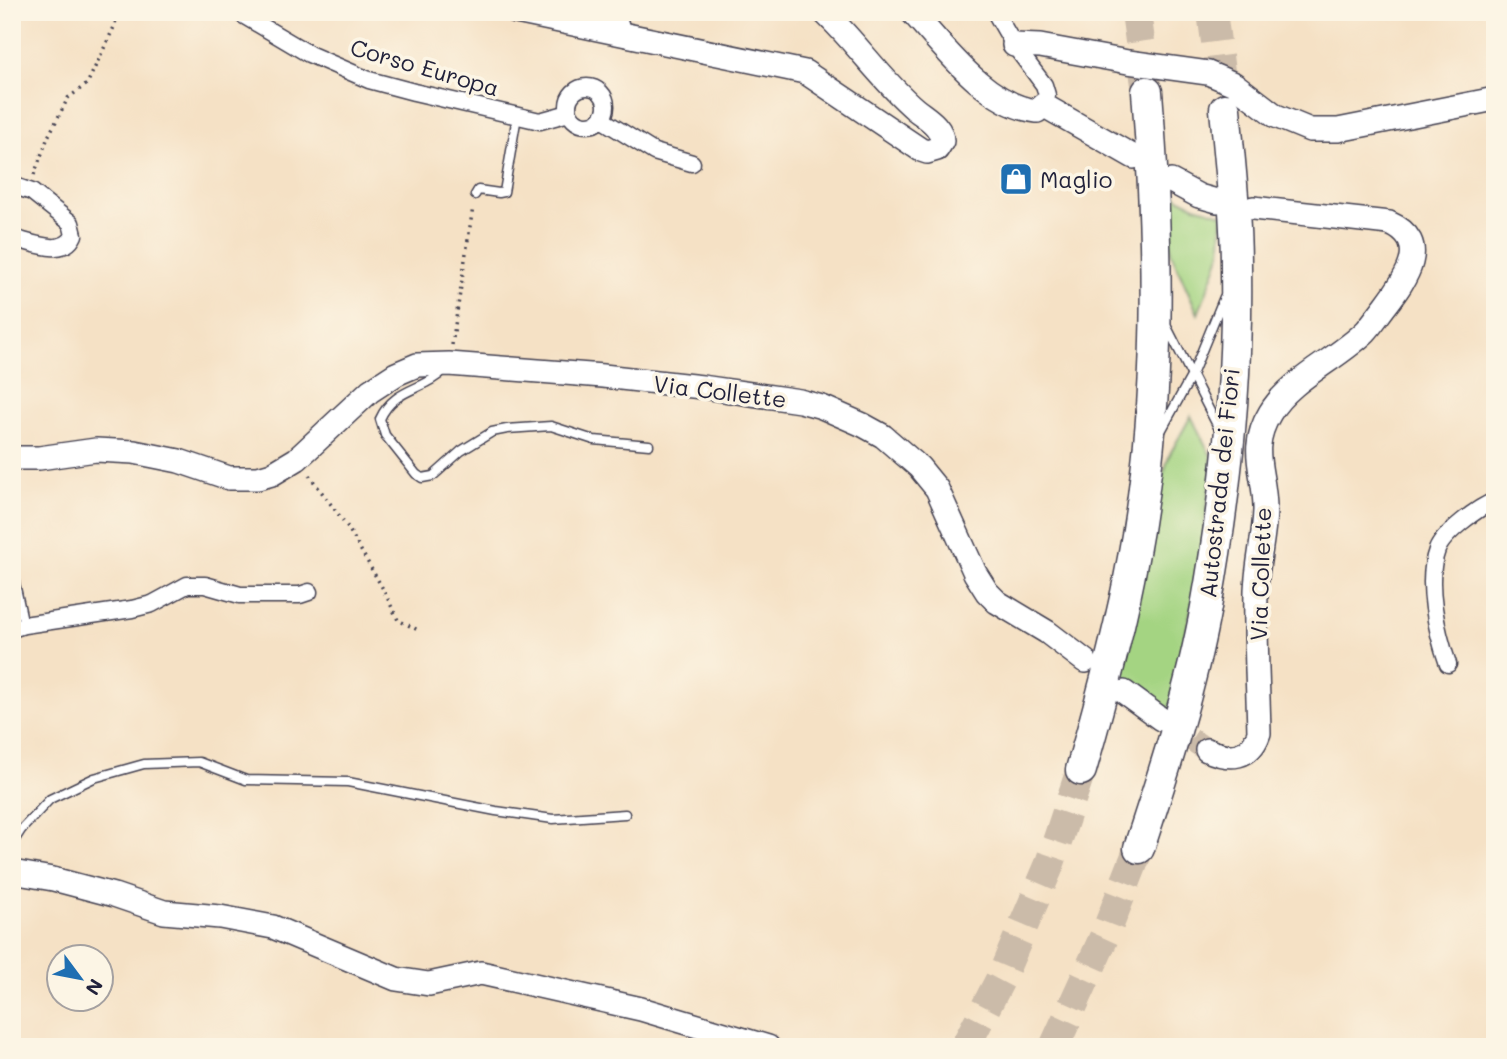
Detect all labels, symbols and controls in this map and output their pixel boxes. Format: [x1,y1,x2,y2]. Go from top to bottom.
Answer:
street label: Corso Europa [347,31,503,103]
shop icon: Maglio [997,160,1035,198]
place label: Maglio [1040,164,1112,194]
street label: Autostrada dei Fiori [1192,367,1246,599]
street label: Via Collette [652,368,788,414]
street label: Via Collette [1243,507,1277,641]
north arrow [46,944,116,1014]
text: N [80,975,109,1000]

